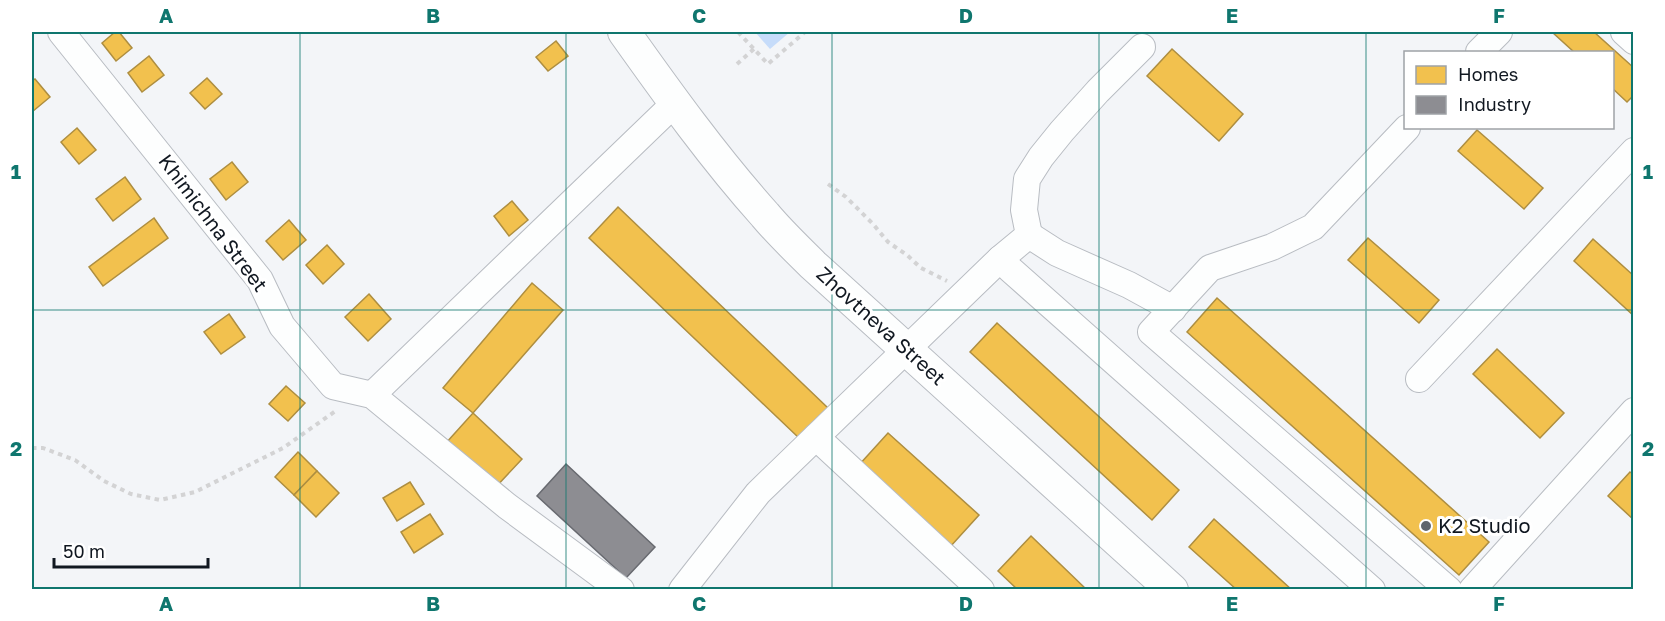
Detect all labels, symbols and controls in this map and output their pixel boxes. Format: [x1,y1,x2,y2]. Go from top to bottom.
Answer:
text: A [159,3,173,27]
text: B [426,3,440,27]
text: C [692,3,706,27]
text: D [959,3,973,27]
text: E [1226,3,1238,27]
text: F [1493,3,1505,27]
legend [1404,51,1614,129]
text: Homes [1458,63,1518,85]
text: Industry [1458,93,1531,115]
street label: Khimichna Street [154,149,273,296]
text: 1 [11,159,21,183]
text: 1 [1643,159,1653,183]
street label: Zhovtneva Street [812,261,951,389]
text: 2 [10,436,22,460]
text: 2 [1642,436,1654,460]
place label: K2 Studio [1438,513,1531,537]
marker: K2 Studio [1419,519,1433,533]
scale bar [54,531,208,569]
text: 50 m [63,540,105,562]
text: A [159,591,173,615]
text: B [426,591,440,615]
text: C [692,591,706,615]
text: D [959,591,973,615]
text: E [1226,591,1238,615]
text: F [1493,591,1505,615]

